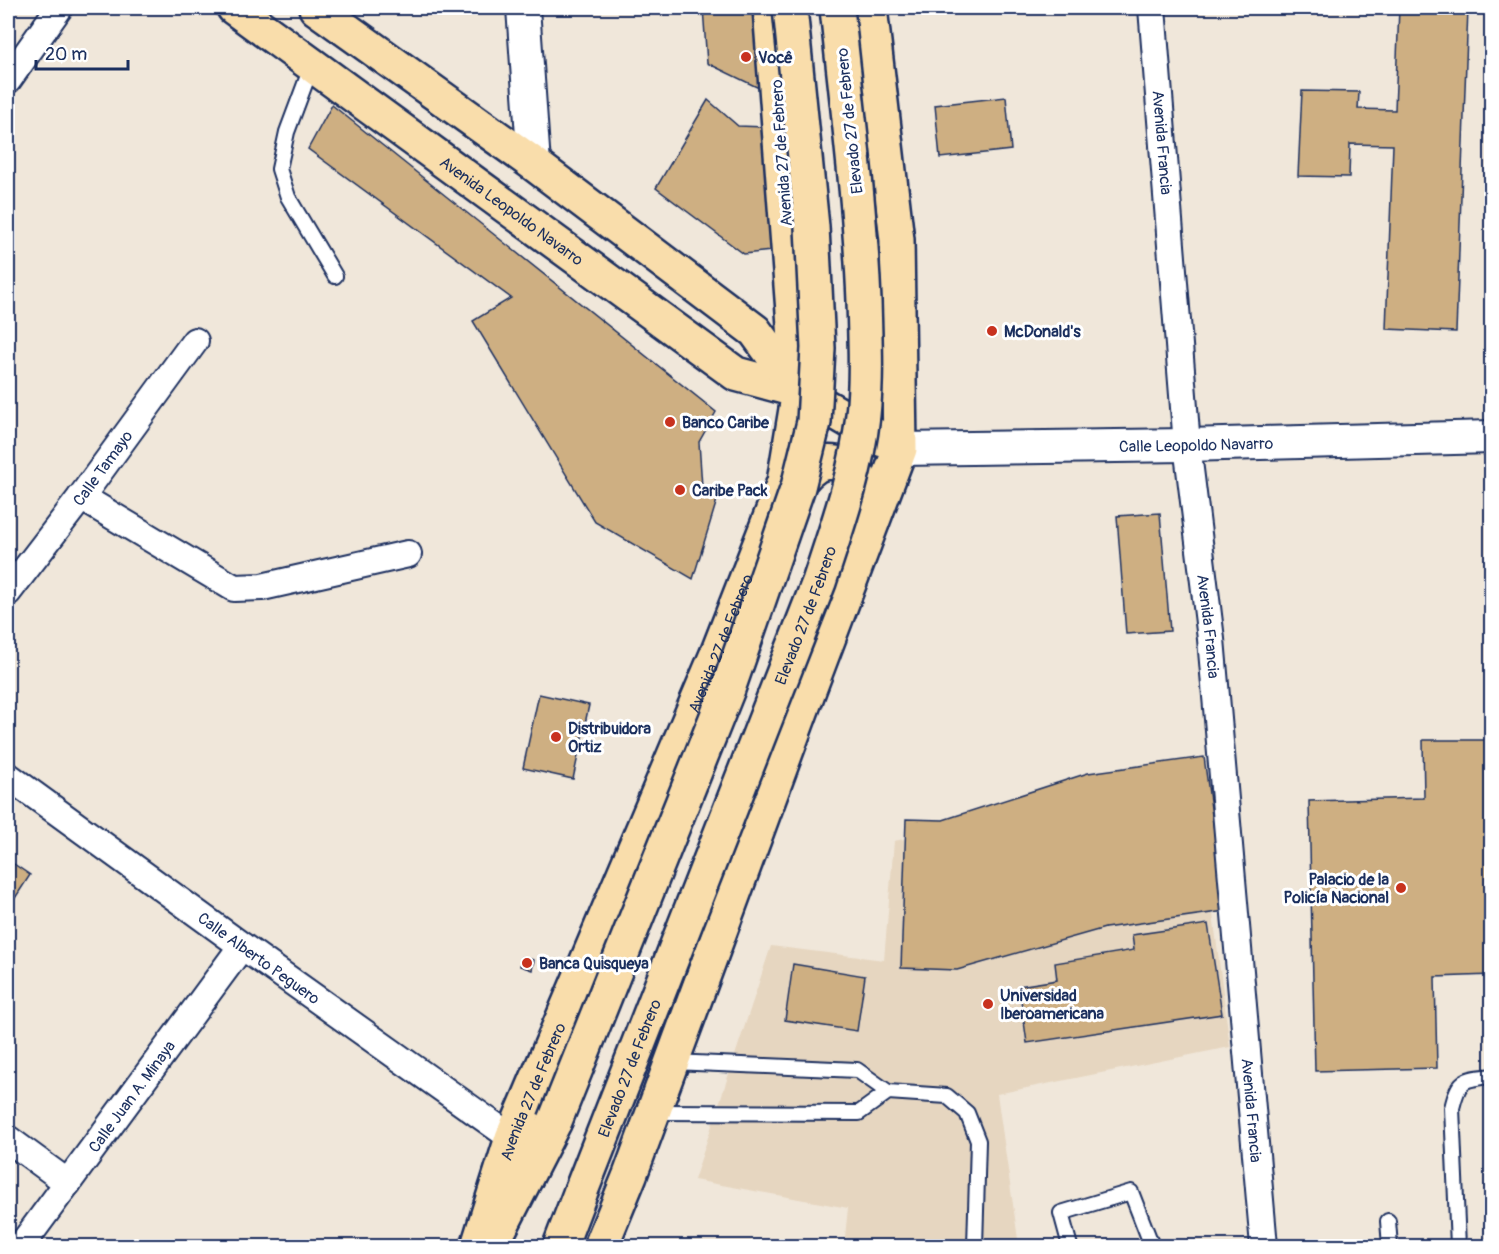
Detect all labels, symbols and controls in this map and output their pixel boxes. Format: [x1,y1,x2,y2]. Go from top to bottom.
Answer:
scale bar [36,33,128,71]
text: 20 m [45,43,87,66]
street label: Elevado 27 de Febrero [832,47,868,195]
place label: Você [758,48,793,68]
marker: Você [739,50,753,64]
street label: Avenida 27 de Febrero [767,78,797,227]
street label: Avenida Francia [1148,90,1176,196]
street label: Avenida Leopoldo Navarro [436,152,587,271]
place label: McDonald's [1004,322,1081,342]
marker: McDonald's [985,324,999,338]
place label: Banco Caribe [682,413,770,433]
marker: Banco Caribe [663,415,677,429]
street label: Calle Tamayo [69,426,138,510]
street label: Calle Leopoldo Navarro [1119,434,1274,457]
place label: Caribe Pack [692,481,768,501]
marker: Caribe Pack [673,483,687,497]
street label: Elevado 27 de Febrero [771,543,841,688]
street label: Avenida 27 de Febrero [684,571,758,716]
street label: Avenida Francia [1192,573,1223,679]
place label: Distribuidora Ortiz [568,719,652,757]
marker: Distribuidora Ortiz [549,730,563,744]
place label: Palacio de la Policía Nacional [1283,870,1390,908]
marker: Palacio de la Policía Nacional [1394,881,1408,895]
street label: Calle Alberto Peguero [194,908,324,1009]
place label: Banca Quisqueya [539,954,649,974]
marker: Banca Quisqueya [520,956,534,970]
place label: Universidad Iberoamericana [1000,986,1104,1024]
street label: Elevado 27 de Febrero [594,996,666,1140]
marker: Universidad Iberoamericana [981,997,995,1011]
street label: Avenida 27 de Febrero [497,1019,571,1163]
street label: Calle Juan A. Minaya [84,1037,180,1157]
street label: Avenida Francia [1237,1057,1266,1163]

